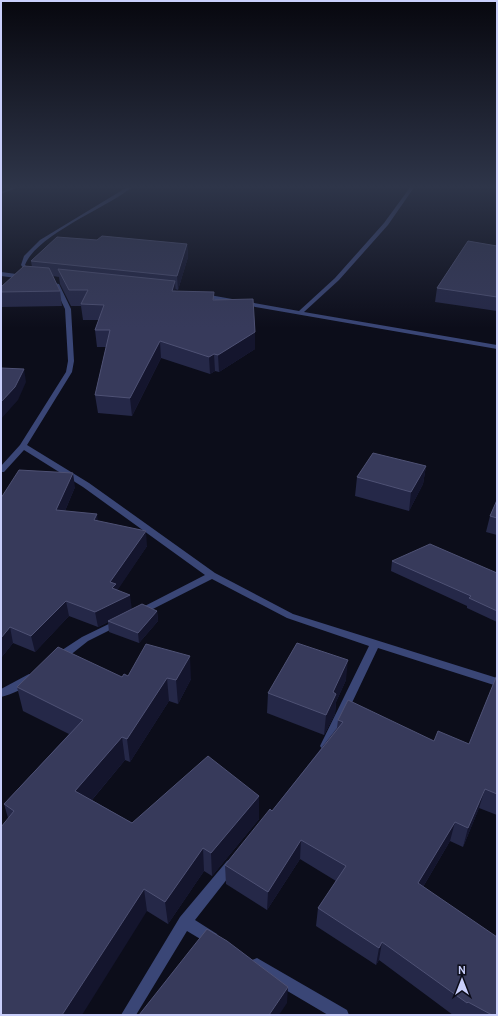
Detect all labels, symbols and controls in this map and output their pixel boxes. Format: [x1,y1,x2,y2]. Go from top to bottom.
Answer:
north arrow [442,960,482,1000]
text: N [458,963,466,977]

